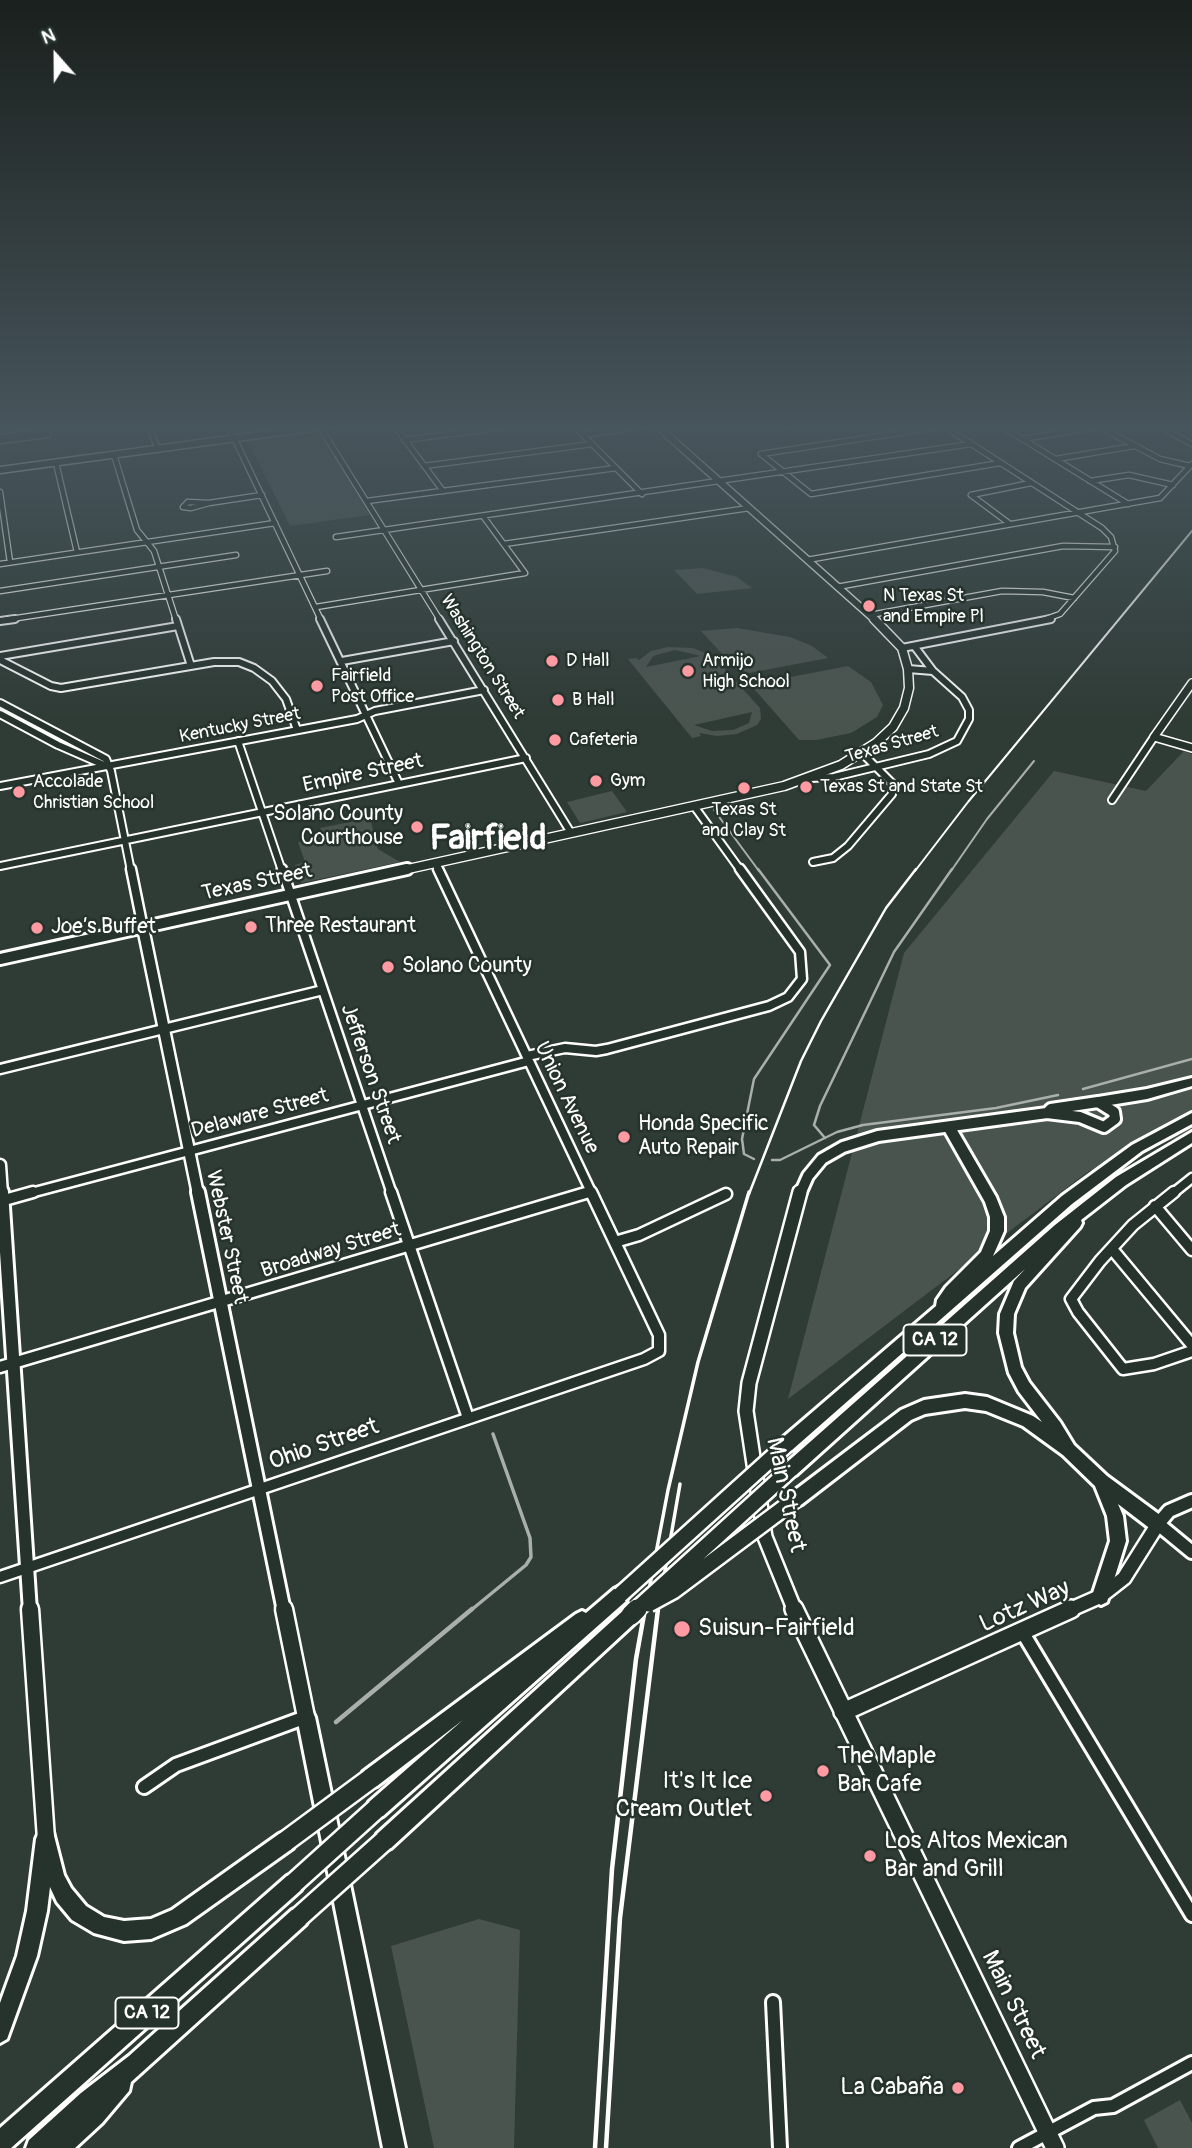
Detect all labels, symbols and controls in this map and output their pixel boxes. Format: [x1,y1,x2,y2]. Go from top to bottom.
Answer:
north arrow [21,21,91,91]
text: N [38,23,59,50]
place label: N Texas St and Empire Pl [883,585,984,628]
street label: Washington Street [435,591,529,723]
marker: N Texas St and Empire Pl [861,598,877,614]
place label: D Hall [566,650,610,672]
place label: Armijo High School [702,650,790,692]
marker: D Hall [544,653,560,669]
marker: Armijo High School [680,663,696,679]
place label: Fairfield Post Office [331,665,414,708]
marker: Fairfield Post Office [309,678,325,694]
place label: B Hall [572,689,614,711]
marker: B Hall [550,692,566,708]
street label: Kentucky Street [178,704,302,748]
street label: Texas Street [843,721,941,769]
place label: Cafeteria [569,729,638,751]
marker: Cafeteria [547,732,563,748]
street label: Empire Street [301,749,425,799]
place label: Gym [610,770,646,792]
place label: Accolade Christian School [33,771,154,814]
marker: Gym [588,773,604,789]
place label: Texas St and State St [820,776,983,798]
marker: Texas St and State St [798,779,814,795]
marker: Texas St and Clay St [736,780,752,796]
marker: Accolade Christian School [11,784,27,800]
place label: Texas St and Clay St [702,799,786,842]
place label: Solano County Courthouse [273,802,403,852]
marker: Solano County Courthouse [409,819,425,835]
district label: Fairfield [429,819,547,861]
street label: Texas Street [200,859,314,907]
place label: Three Restaurant [265,914,416,940]
place label: Joe’s Buffet [51,915,156,941]
marker: Three Restaurant [243,919,259,935]
marker: Joe’s Buffet [29,920,45,936]
place label: Solano County [402,954,532,980]
marker: Solano County [380,959,396,975]
street label: Jefferson Street [334,1001,406,1147]
street label: Union Avenue [528,1038,604,1158]
street label: Delaware Street [189,1084,331,1144]
place label: Honda Specific Auto Repair [638,1112,769,1162]
marker: Honda Specific Auto Repair [616,1129,632,1145]
street label: Webster Street [200,1168,252,1306]
street label: Broadway Street [258,1218,404,1284]
road number: CA 12 [904,1324,967,1356]
street label: Ohio Street [265,1413,383,1477]
street label: Main Street [759,1435,811,1555]
street label: Lotz Way [975,1574,1075,1640]
place label: Suisun-Fairfield [698,1615,855,1643]
marker: Suisun-Fairfield [672,1619,692,1639]
place label: The Maple Bar Cafe [837,1743,936,1799]
marker: The Maple Bar Cafe [815,1763,831,1779]
place label: It's It Ice Cream Outlet [615,1768,752,1824]
marker: It's It Ice Cream Outlet [758,1788,774,1804]
place label: Los Altos Mexican Bar and Grill [884,1828,1068,1884]
marker: Los Altos Mexican Bar and Grill [862,1848,878,1864]
street label: Main Street [975,1946,1051,2064]
road number: CA 12 [116,1997,178,2028]
place label: La Cabaña [840,2074,944,2102]
marker: La Cabaña [950,2080,966,2096]

